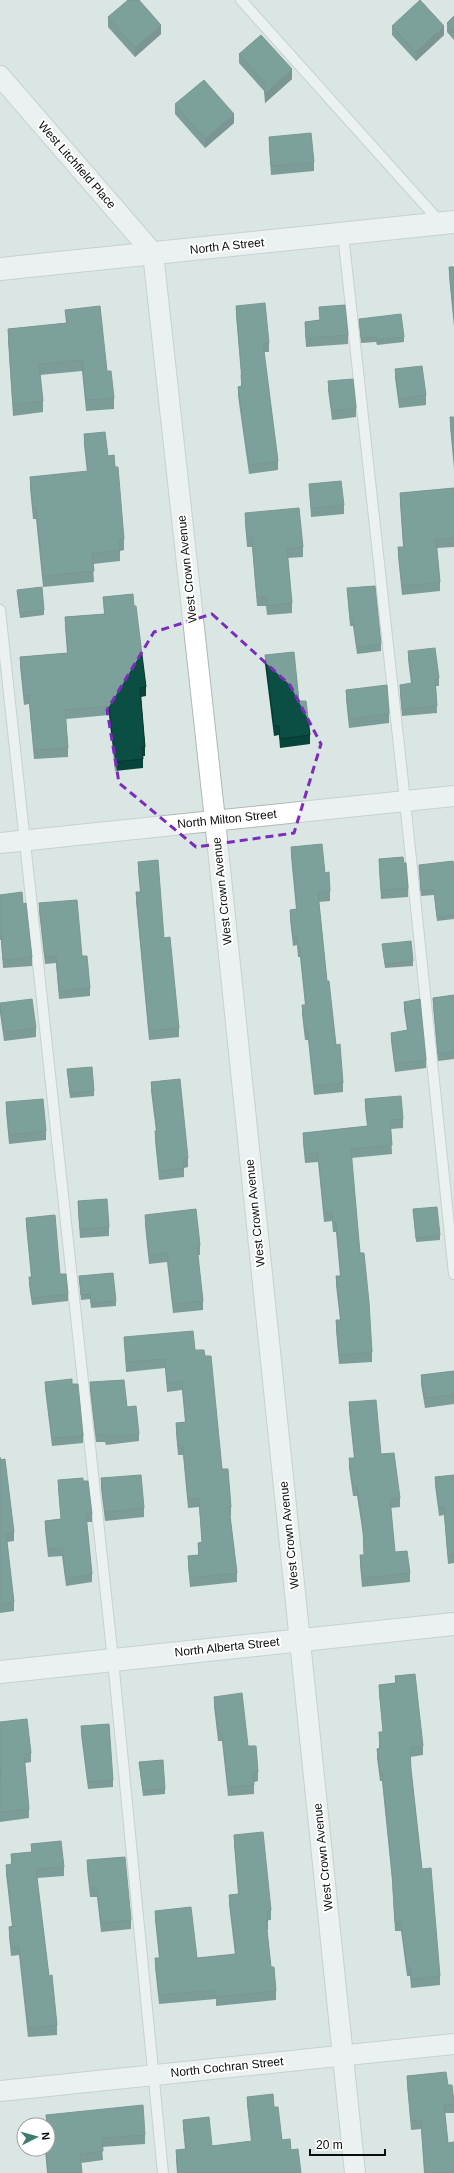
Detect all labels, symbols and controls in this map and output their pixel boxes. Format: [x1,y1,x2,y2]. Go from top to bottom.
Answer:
street label: West Litchfield Place [35,118,119,212]
street label: North A Street [189,235,266,257]
street label: West Crown Avenue [174,514,200,624]
street label: North Milton Street [177,807,278,831]
street label: West Crown Avenue [209,836,235,946]
street label: West Crown Avenue [242,1158,268,1268]
street label: West Crown Avenue [276,1480,302,1590]
street label: North Alberta Street [174,1634,281,1659]
street label: West Crown Avenue [310,1802,336,1912]
street label: North Cochran Street [170,2054,285,2080]
north arrow [16,2117,56,2157]
text: N [40,2131,52,2141]
scale bar [310,2131,385,2157]
text: 20 m [316,2138,343,2152]

